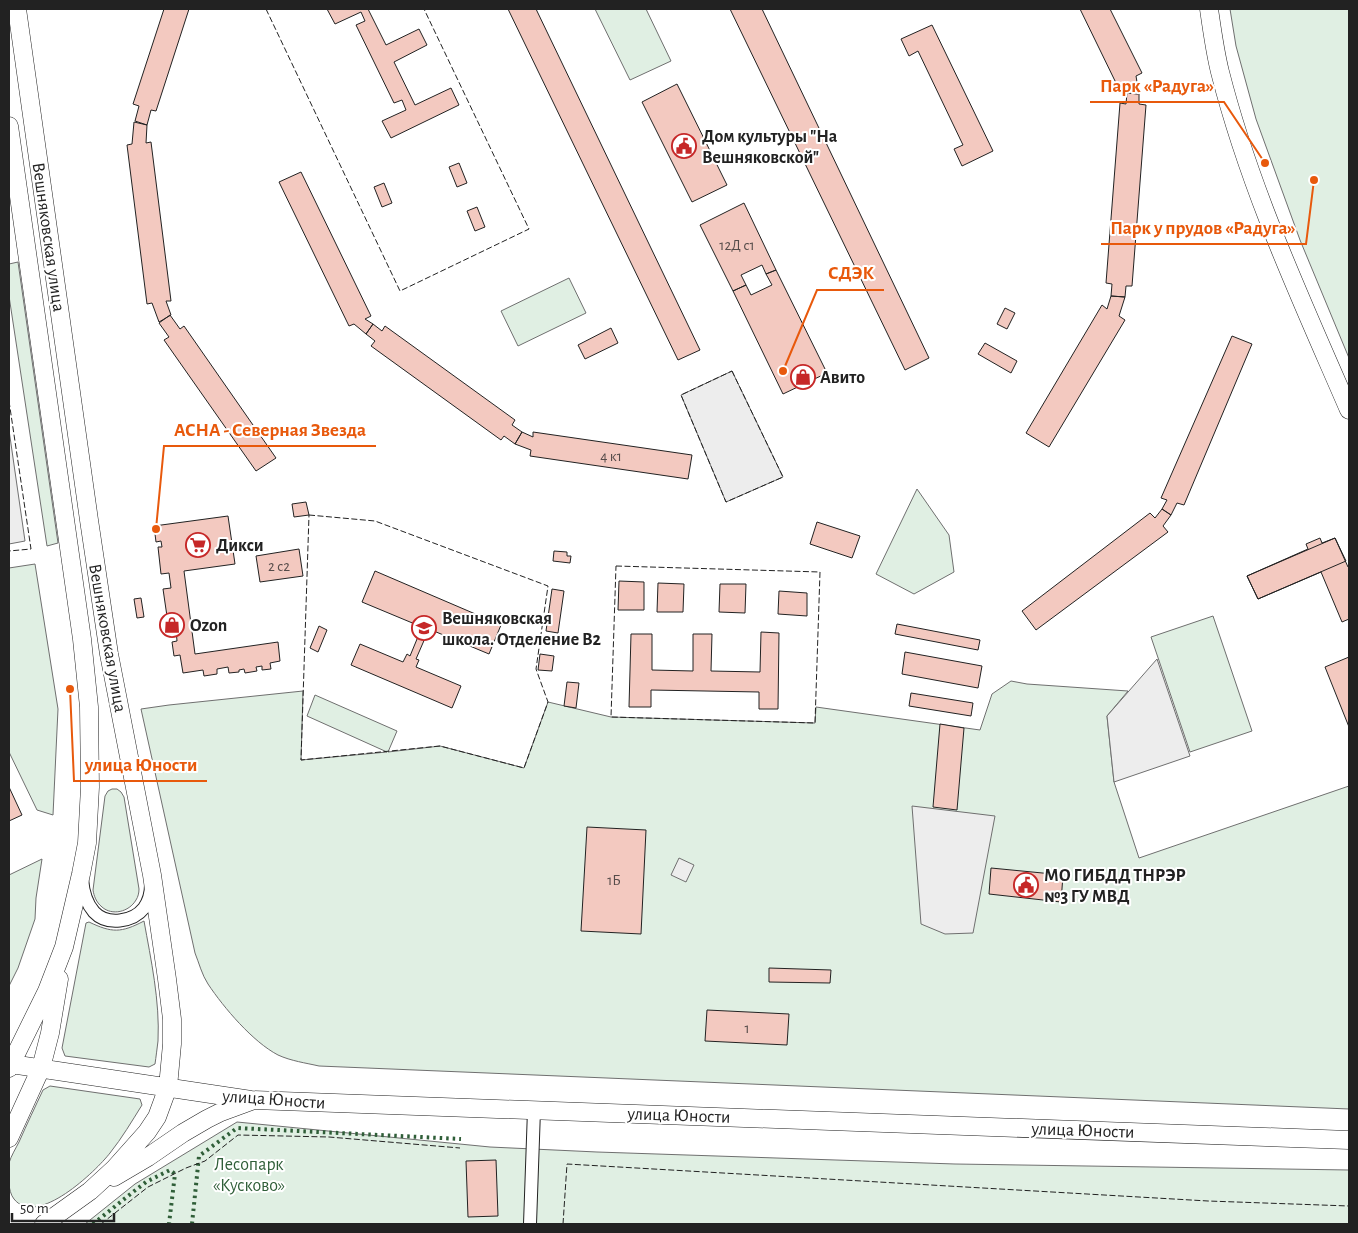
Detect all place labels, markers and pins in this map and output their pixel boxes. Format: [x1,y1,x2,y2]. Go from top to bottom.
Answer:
callout: Парк «Радуга» [1090,68,1224,102]
place label: Дом культуры "На Вешняковской" [702,128,838,167]
public building icon: Дом культуры "На Вешняковской" [671,133,697,159]
callout: Парк у прудов «Радуга» [1101,210,1306,244]
callout: СДЭК [817,256,884,290]
shop icon: Авито [790,364,816,390]
place label: Авито [820,369,865,387]
callout: АСНА - Северная Звезда [164,412,376,446]
supermarket icon: Дикси [185,532,211,558]
place label: Дикси [216,537,264,555]
place label: Вешняковская школа. Отделение В2 [442,610,602,649]
shop icon: Ozon [159,612,185,638]
school or university icon: Вешняковская школа. Отделение В2 [411,615,437,641]
place label: Ozon [190,617,227,635]
callout: улица Юности [74,747,207,781]
place label: МО ГИБДД ТНРЭР №3 ГУ МВД [1044,867,1186,906]
public building icon: МО ГИБДД ТНРЭР №3 ГУ МВД [1013,872,1039,898]

